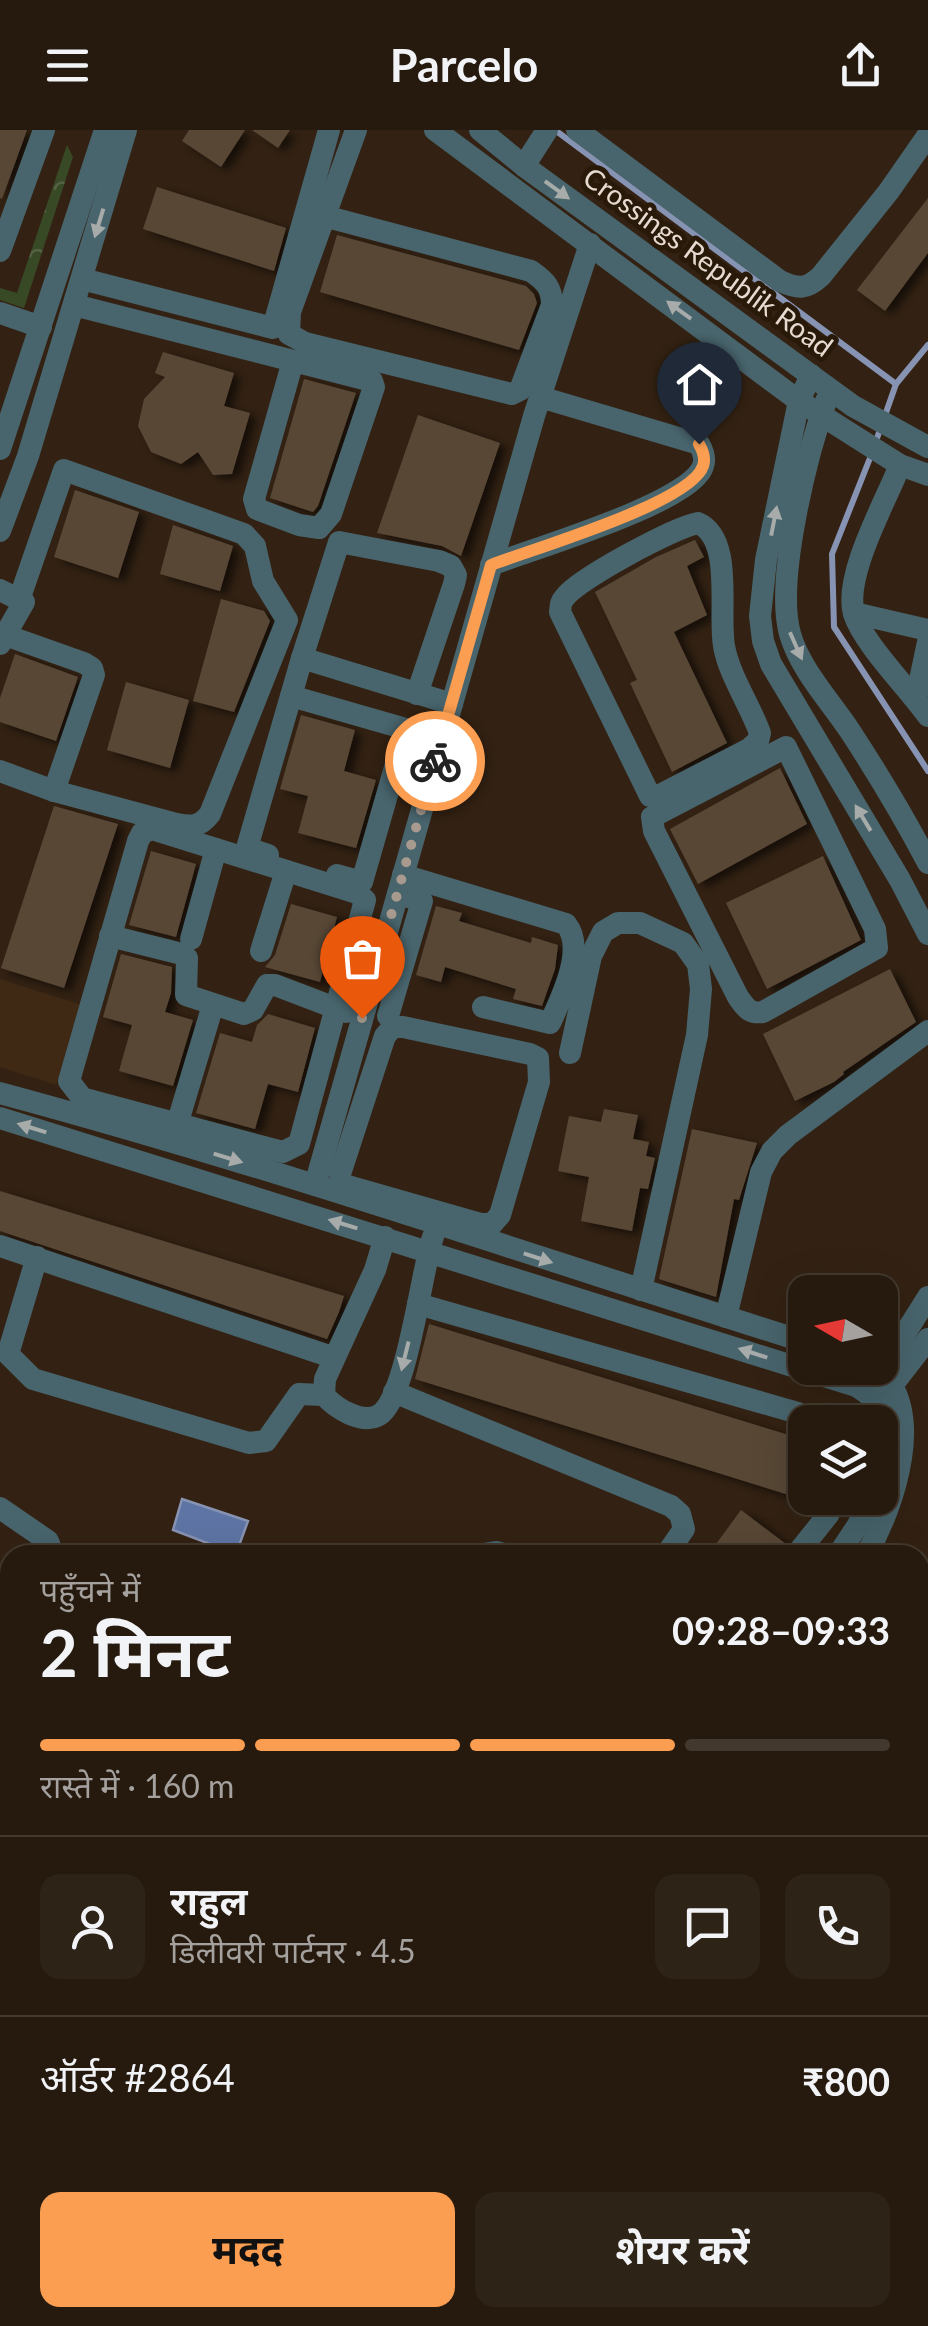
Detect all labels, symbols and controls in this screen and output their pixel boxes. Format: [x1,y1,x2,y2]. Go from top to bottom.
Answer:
icon: menu [40,38,95,93]
text: Parcelo [390,38,538,92]
icon: share [833,38,888,93]
street label: Crossings Republik Road [577,159,840,363]
one-way arrow [544,179,570,199]
one-way arrow [90,209,105,239]
one-way arrow [666,301,692,320]
pin [657,342,742,445]
icon: home [672,357,727,412]
one-way arrow [766,506,782,537]
one-way arrow [788,631,804,661]
courier [385,711,485,811]
icon: bike [408,734,463,789]
one-way arrow [855,804,872,832]
pin [320,916,405,1019]
icon: bag [335,931,390,986]
one-way arrow [17,1120,47,1135]
one-way arrow [214,1152,244,1167]
one-way arrow [327,1216,358,1231]
one-way arrow [523,1252,553,1267]
north arrow [788,1275,898,1385]
map controls [788,1275,898,1515]
one-way arrow [397,1341,412,1372]
one-way arrow [738,1345,768,1360]
button: layers [788,1405,898,1515]
text: पहुँचने में [40,1570,141,1609]
text: 09:28–09:33 [672,1607,890,1653]
text: 2 मिनट [40,1613,230,1691]
text: रास्ते में · 160 m [40,1766,234,1805]
button: person [40,1874,145,1979]
button: chat [655,1874,760,1979]
button: phone [785,1874,890,1979]
text: राहुल [170,1877,247,1923]
text: डिलीवरी पार्टनर · 4.5 [170,1931,416,1970]
text: ऑर्डर #2864 [40,2054,235,2100]
text: ₹800 [802,2058,890,2104]
button: मदद [40,2192,455,2307]
button: शेयर करें [475,2192,890,2307]

